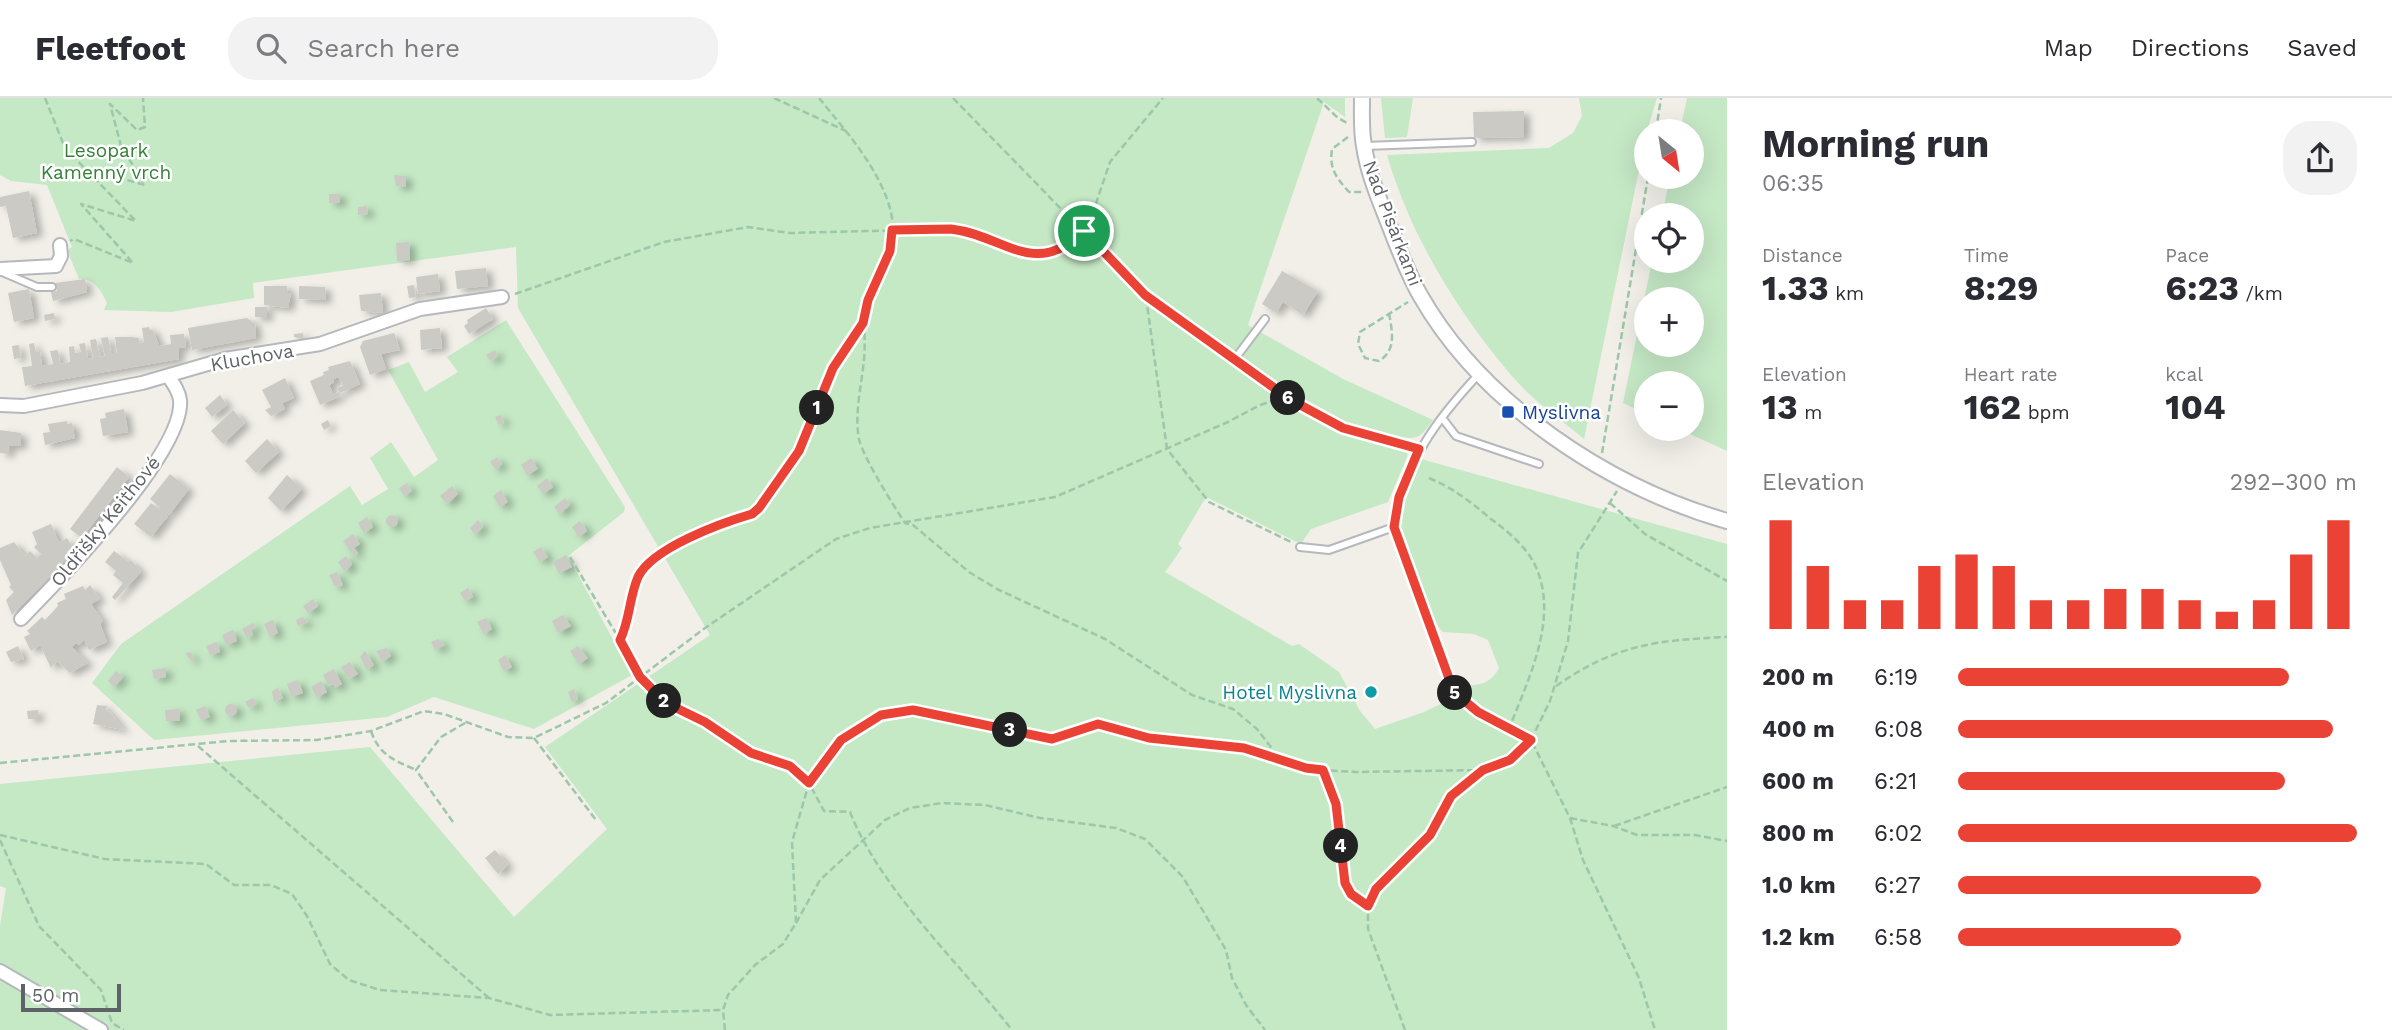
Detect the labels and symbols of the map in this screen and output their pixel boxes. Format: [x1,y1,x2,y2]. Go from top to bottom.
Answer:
north arrow [1634,119,1704,189]
park label: Lesopark Kamenný vrch [41,139,171,184]
street label: Nad Pisárkami [1358,157,1427,289]
pin [1054,201,1114,261]
street label: Kluchova [209,339,296,376]
pin: 6 [1270,380,1306,416]
pin: 1 [800,390,834,426]
place label: Myslivna [1522,401,1601,424]
marker: Myslivna [1500,404,1516,420]
street label: Oldřišky Keithové [46,452,165,591]
pin: 5 [1438,676,1472,710]
place label: Hotel Myslivna [1222,681,1357,704]
pin: 2 [646,684,682,718]
marker: Hotel Myslivna [1363,684,1379,700]
pin: 3 [992,712,1028,748]
pin: 4 [1324,828,1358,864]
scale bar [21,981,121,1013]

